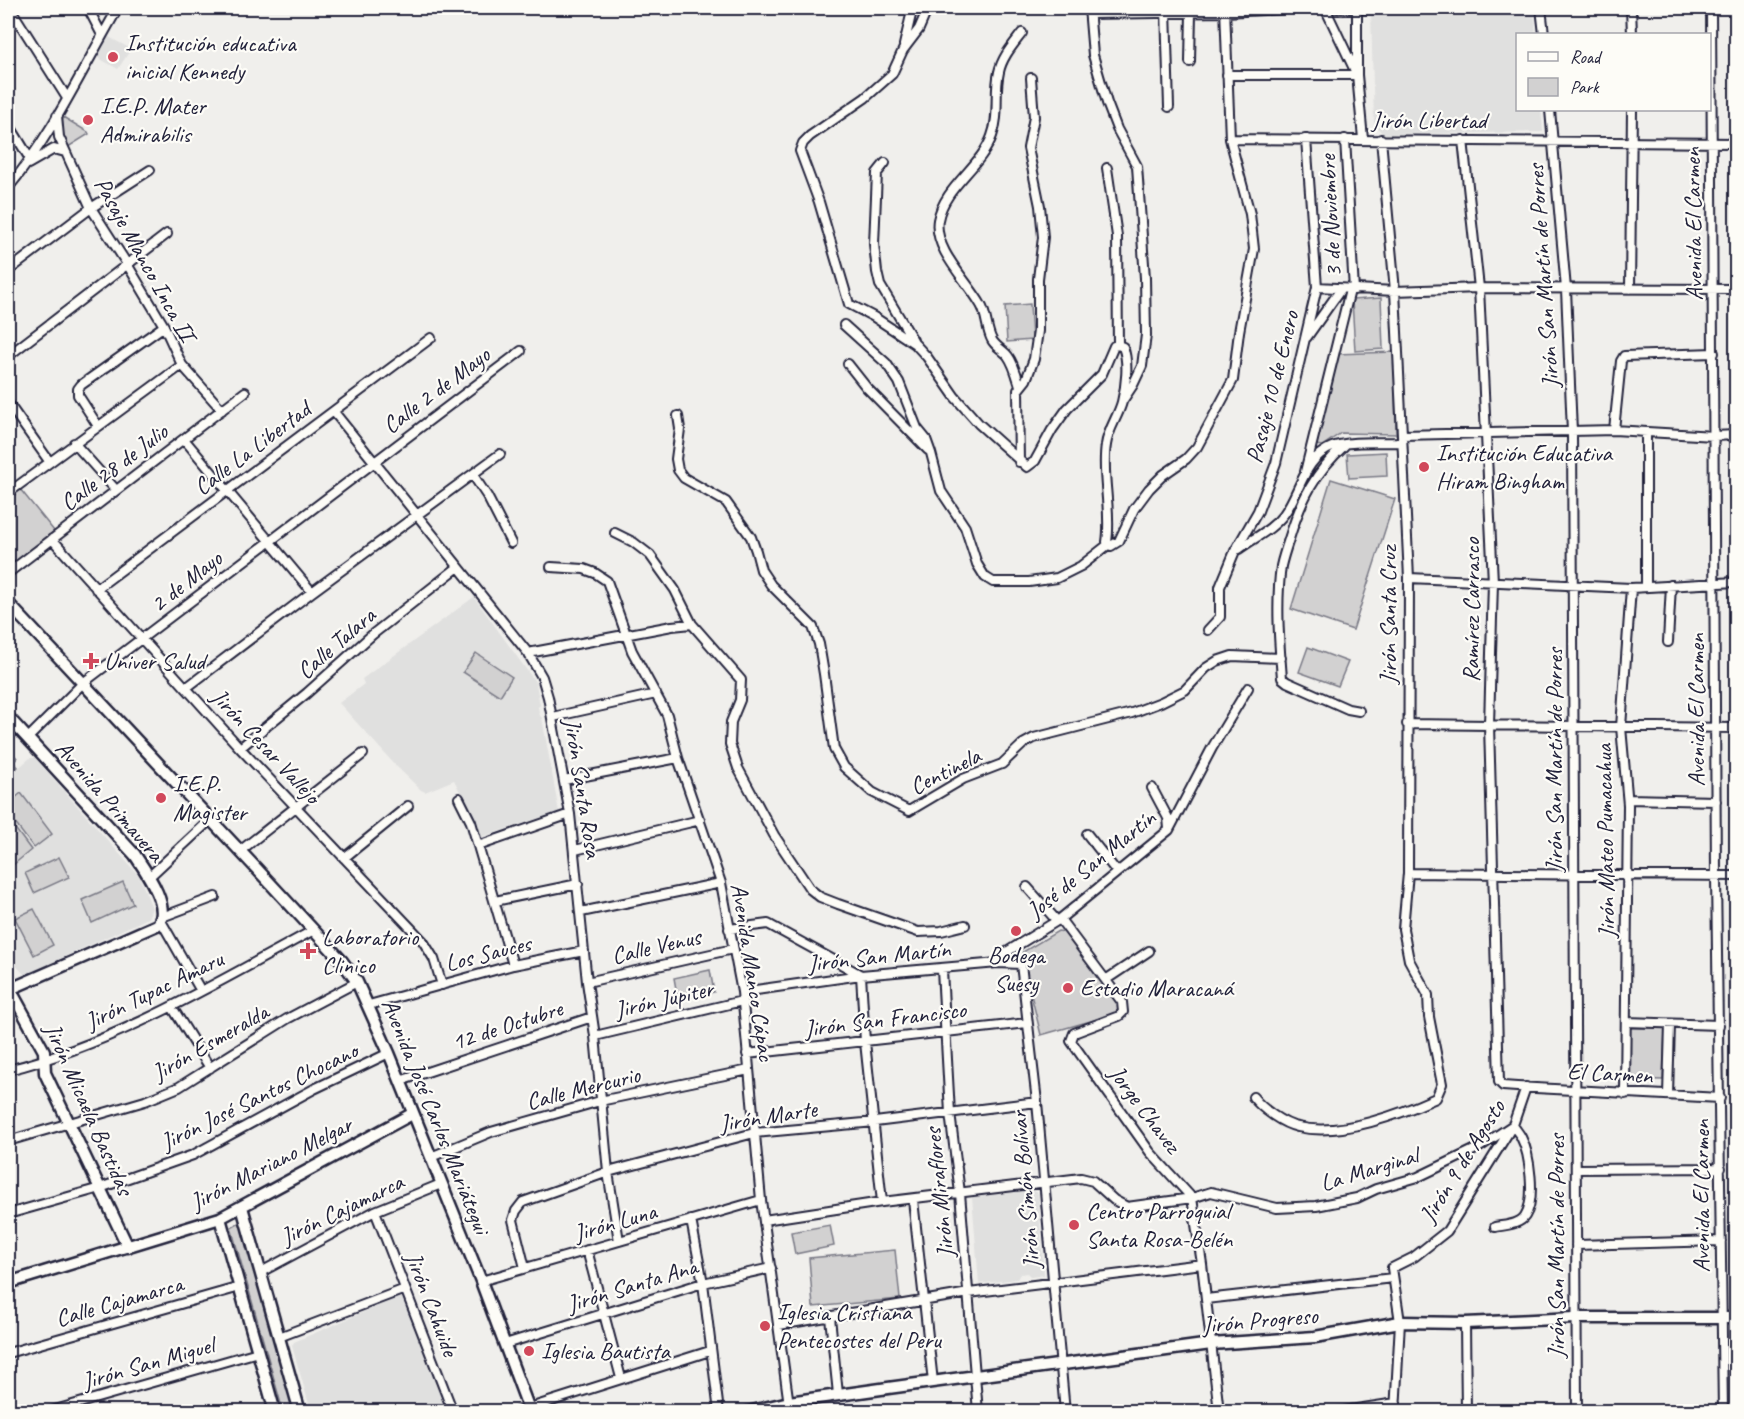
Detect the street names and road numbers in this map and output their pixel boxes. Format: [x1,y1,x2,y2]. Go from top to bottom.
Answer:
street label: Jirón Libertad [1371,105,1490,135]
street label: Avenida El Carmen [1677,146,1709,301]
street label: 3 de Noviembre [1312,152,1348,278]
street label: Jirón San Martín de Porres [1520,161,1566,390]
street label: Pasaje Manco Inca II [88,172,205,350]
street label: Pasaje 10 de Enero [1239,306,1306,466]
street label: Calle 2 de Mayo [376,339,497,440]
street label: Calle La Libertad [188,392,319,502]
street label: Calle 28 de Julio [54,416,175,517]
street label: Ramírez Carrasco [1456,536,1486,682]
street label: 2 de Mayo [144,543,229,618]
street label: Jirón Santa Cruz [1373,543,1403,685]
street label: Calle Talara [290,600,383,685]
street label: Avenida El Carmen [1681,632,1711,787]
street label: Jirón San Martín de Porres [1539,646,1569,873]
street label: Jirón Cesar Vallejo [204,681,329,812]
street label: Jirón Santa Rosa [557,715,609,861]
street label: Avenida Primavera [49,734,172,869]
street label: Centinela [905,740,987,802]
street label: Jirón Mateo Pumacahua [1588,742,1622,939]
street label: José de San Martín [1020,802,1162,926]
street label: Avenida Manco Cápac [724,881,782,1064]
street label: Calle Venus [609,921,706,971]
street label: Los Sauces [442,927,536,978]
street label: Jirón San Martín [805,933,953,979]
street label: Jirón Tupac Amaru [79,943,230,1037]
street label: Jirón Júpiter [611,973,718,1025]
street label: 12 de Octubre [448,992,568,1057]
street label: Avenida José Carlos Mariátegui [375,994,498,1241]
street label: Jirón San Francisco [802,994,969,1044]
street label: Jirón Esmeralda [146,996,275,1088]
street label: Jirón Micaela Bastidas [37,1018,141,1202]
street label: Jirón José Santos Chocano [155,1034,365,1157]
street label: El Carmen [1567,1056,1654,1090]
street label: Jorge Chavez [1102,1058,1189,1161]
street label: Calle Mercurio [523,1059,645,1117]
street label: Jirón Marte [716,1093,821,1139]
street label: Jirón 9 de Agosto [1412,1093,1512,1229]
street label: Jirón Simón Bolívar [1003,1107,1047,1271]
street label: Jirón Mariano Melgar [184,1108,359,1217]
street label: Avenida El Carmen [1686,1118,1716,1273]
street label: Jirón Miraflores [917,1124,961,1260]
street label: Jirón San Martín de Porres [1541,1132,1571,1359]
street label: La Marginal [1317,1139,1425,1198]
street label: Jirón Cajamarca [275,1166,410,1252]
street label: Jirón Luna [569,1196,661,1248]
street label: Jirón Cahuide [398,1247,466,1362]
street label: Jirón Santa Ana [562,1250,703,1319]
street label: Calle Cajamarca [52,1268,188,1333]
street label: Jirón Progreso [1200,1300,1320,1340]
street label: Jirón San Miguel [78,1329,221,1396]

